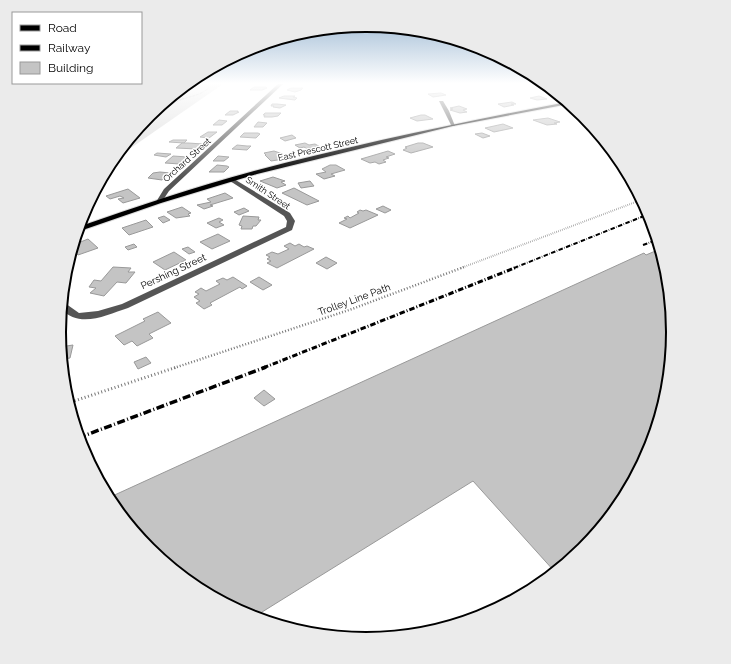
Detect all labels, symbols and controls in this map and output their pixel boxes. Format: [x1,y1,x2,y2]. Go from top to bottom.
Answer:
legend [12,12,142,84]
text: Road [48,21,77,35]
text: Railway [48,41,91,55]
text: Building [48,61,94,75]
street label: East Prescott Street [277,135,359,163]
street label: Orchard Street [161,136,213,184]
street label: Smith Street [244,175,292,211]
street label: Pershing Street [139,251,208,291]
street label: Trolley Line Path [316,281,392,318]

